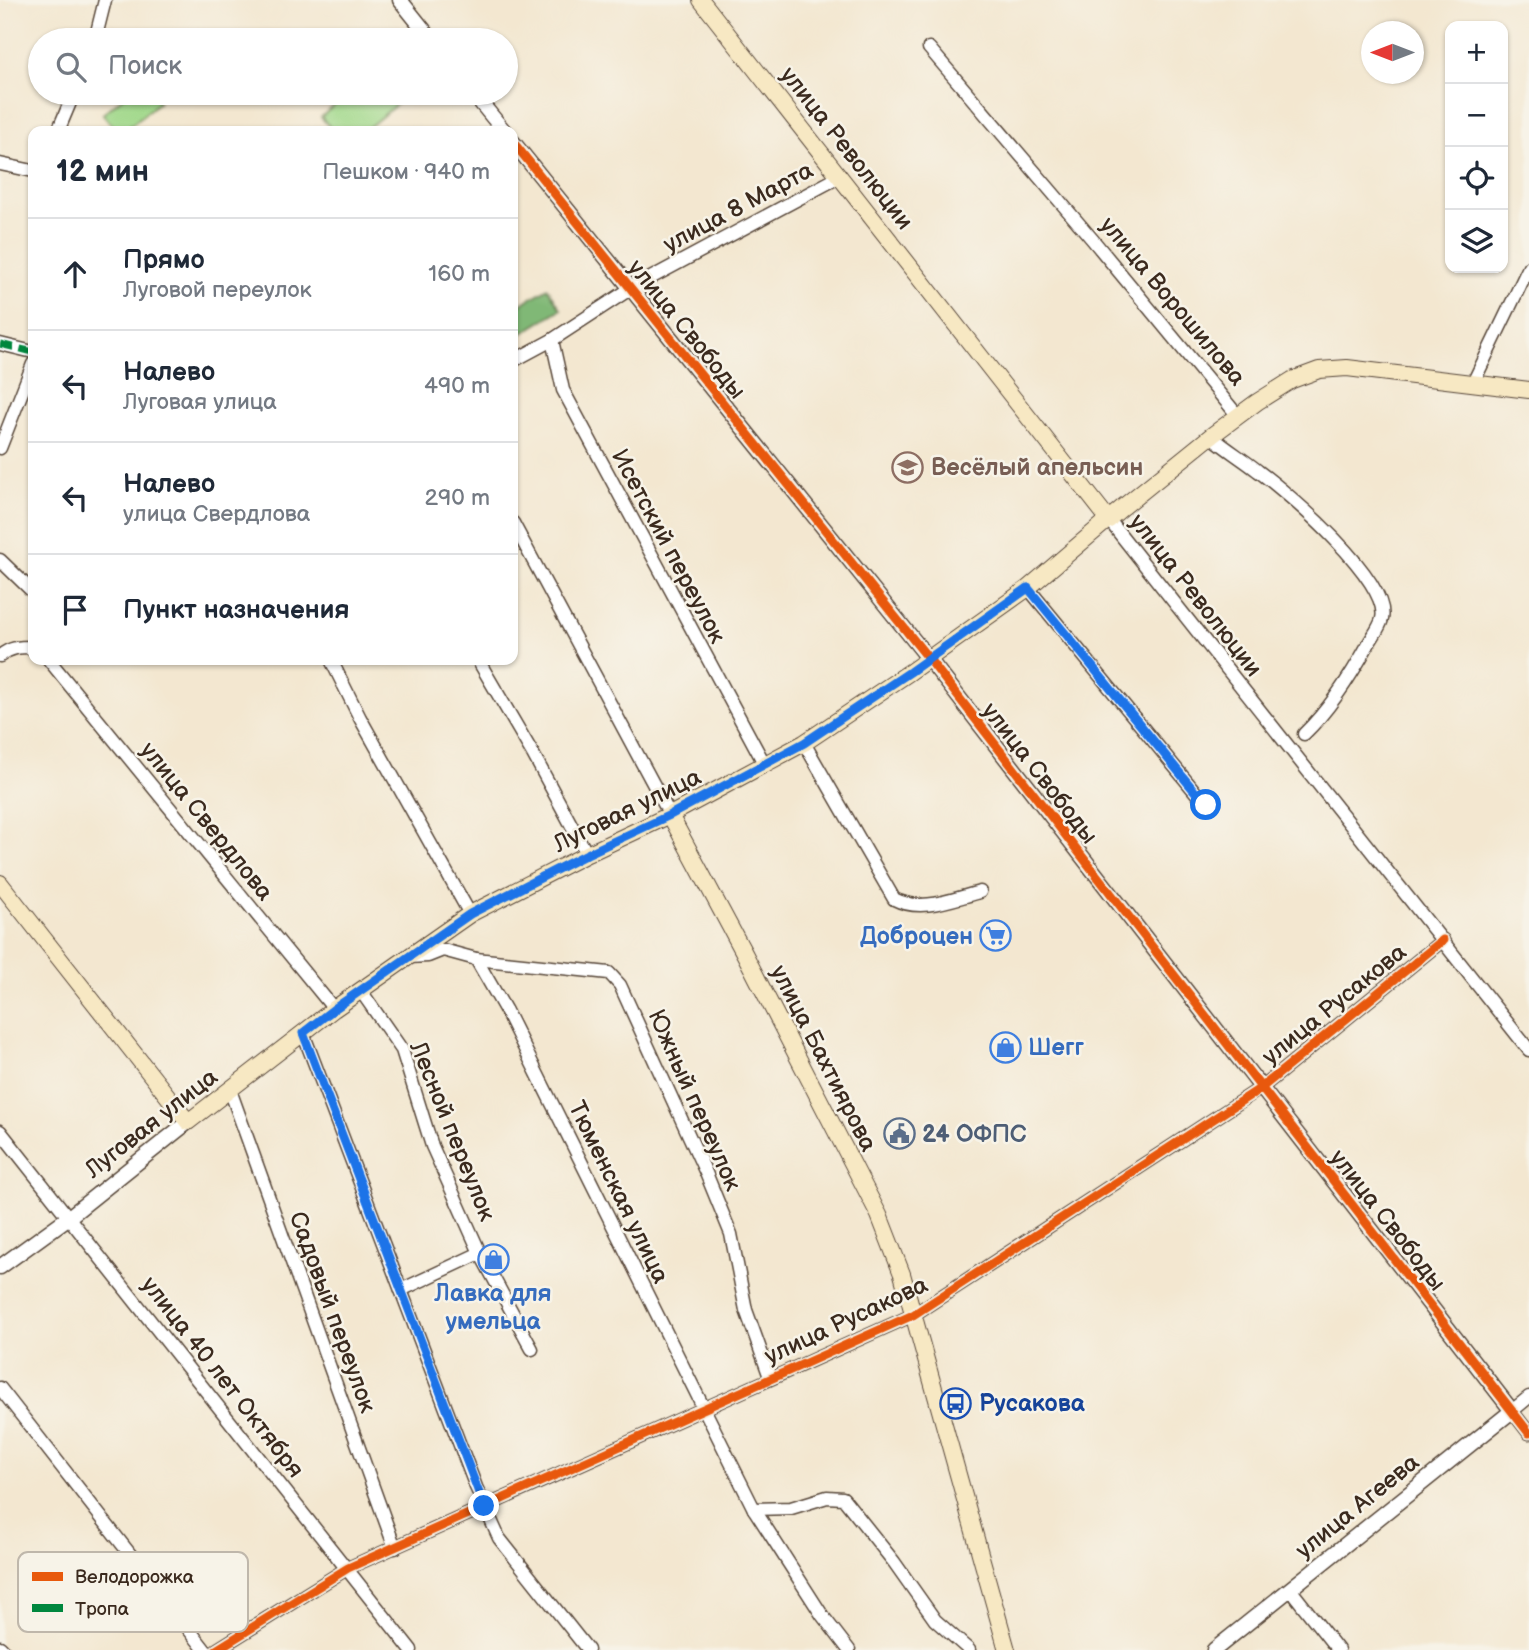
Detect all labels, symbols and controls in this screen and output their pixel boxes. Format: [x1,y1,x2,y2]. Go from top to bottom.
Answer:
north arrow [1361,21,1424,84]
map controls [1445,21,1508,273]
button: + [1445,21,1508,84]
search box [28,28,518,105]
icon: search [52,48,90,86]
text: Поиск [108,51,182,82]
street label: улица Революции [774,61,919,236]
button: − [1445,84,1508,147]
button: locate [1445,147,1508,210]
text: 12 мин [56,154,149,190]
street label: улица 8 Марта [658,156,818,259]
text: Пешком · 940 m [322,158,490,186]
button: layers [1445,210,1508,273]
street label: улица Ворошилова [1094,211,1252,392]
text: Прямо [123,245,205,276]
street label: улица Свободы [622,254,752,405]
icon: ahead [56,255,94,293]
text: 160 m [428,260,490,288]
text: Луговой переулок [123,276,312,304]
text: Налево [123,357,215,388]
icon: left [56,367,94,405]
text: 490 m [424,372,490,400]
text: Луговая улица [123,388,277,416]
street label: Исетский переулок [605,444,732,649]
school or university icon: Весёлый апельсин [891,450,925,484]
place label: Весёлый апельсин [931,453,1143,482]
text: Налево [123,469,215,500]
icon: left [56,479,94,517]
text: 290 m [424,484,490,512]
text: улица Свердлова [123,500,310,528]
street label: улица Революции [1123,508,1268,683]
icon: arrive [56,591,94,629]
text: Пункт назначения [123,595,349,626]
street label: улица Свободы [976,697,1104,850]
street label: улица Свердлова [134,736,279,906]
street label: Луговая улица [548,762,706,859]
route start [1190,789,1221,820]
supermarket icon: Доброцен [979,919,1013,953]
place label: Доброцен [860,922,973,951]
street label: улица Русакова [1257,938,1412,1071]
street label: улица Бахтиярова [764,960,883,1156]
street label: Южный переулок [642,1005,748,1196]
shop icon: Шегг [988,1030,1022,1064]
place label: Шегг [1028,1033,1084,1062]
street label: Лесной переулок [403,1036,502,1225]
street label: Луговая улица [78,1063,224,1185]
street label: Тюменская улица [562,1096,675,1288]
public building icon: 24 ОФПС [882,1117,916,1151]
place label: 24 ОФПС [922,1120,1027,1149]
street label: улица Свободы [1324,1144,1452,1297]
street label: Садовый переулок [283,1208,382,1417]
shop icon: Лавка для умельца [476,1242,510,1276]
street label: улица Русакова [760,1270,932,1371]
street label: улица 40 лет Октября [135,1271,310,1484]
place label: Лавка для умельца [433,1279,552,1336]
bus stop icon: Русакова [939,1386,973,1420]
place label: Русакова [979,1389,1086,1418]
street label: улица Агеева [1290,1448,1425,1565]
route end [468,1490,499,1521]
legend [18,1552,248,1632]
text: Велодорожка [75,1566,194,1589]
text: Тропа [75,1598,129,1621]

